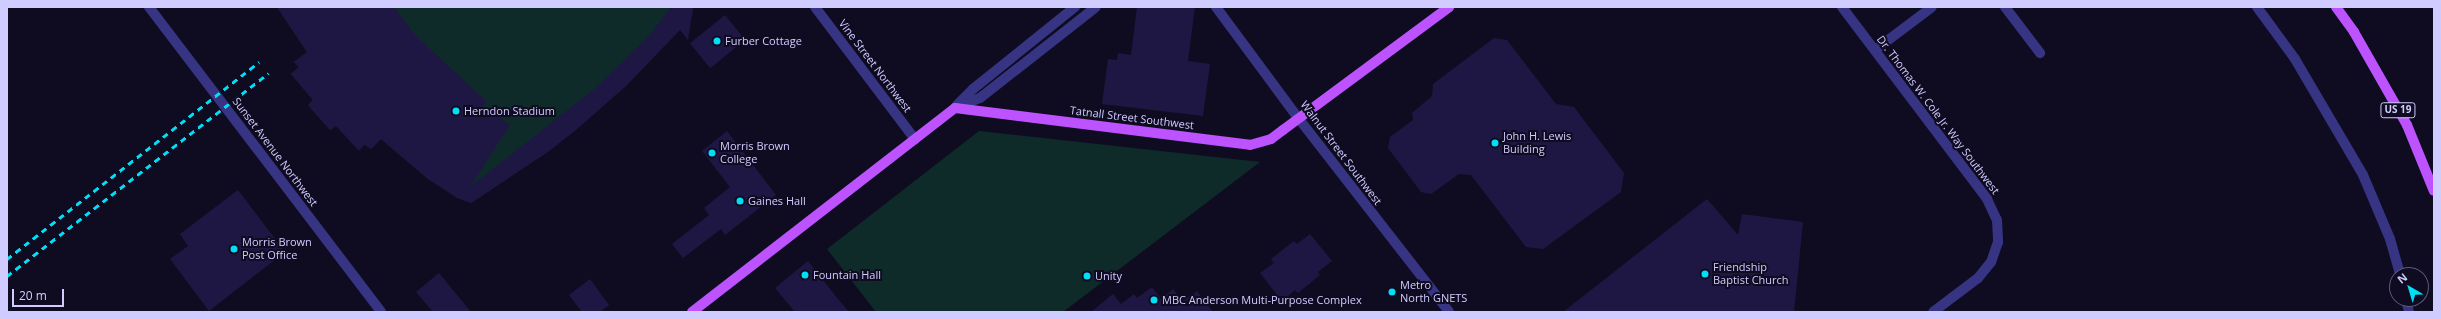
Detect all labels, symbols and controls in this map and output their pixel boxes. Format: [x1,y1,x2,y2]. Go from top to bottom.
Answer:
street label: Vine Street Northwest [836,17,914,115]
street label: Dr. Thomas W. Cole Jr. Way Southwest [1874,33,2002,197]
place label: Furber Cottage [725,34,802,48]
marker: Furber Cottage [712,36,722,46]
street label: Sunset Avenue Northwest [230,95,320,209]
street label: Walnut Street Southwest [1298,98,1384,208]
road number: US 19 [2380,102,2416,118]
place label: Herndon Stadium [464,104,555,118]
street label: Tatnall Street Southwest [1069,104,1195,132]
marker: Herndon Stadium [451,106,461,116]
place label: John H. Lewis Building [1503,130,1571,156]
marker: John H. Lewis Building [1490,138,1500,148]
place label: Morris Brown College [720,140,790,166]
marker: Morris Brown College [707,148,717,158]
place label: Gaines Hall [748,194,806,208]
marker: Gaines Hall [735,196,745,206]
place label: Morris Brown Post Office [242,236,312,262]
marker: Morris Brown Post Office [229,244,239,254]
place label: Friendship Baptist Church [1713,261,1789,287]
north arrow [2389,267,2429,307]
place label: Fountain Hall [813,268,881,282]
place label: Unity [1095,269,1122,283]
marker: Friendship Baptist Church [1700,269,1710,279]
text: N [2394,269,2410,287]
marker: Fountain Hall [800,270,810,280]
marker: Unity [1082,271,1092,281]
place label: Metro North GNETS [1400,279,1467,305]
scale bar [14,281,66,307]
text: 20 m [19,287,47,304]
marker: Metro North GNETS [1387,287,1397,297]
place label: MBC Anderson Multi-Purpose Complex [1162,293,1362,307]
marker: MBC Anderson Multi-Purpose Complex [1149,295,1159,305]

